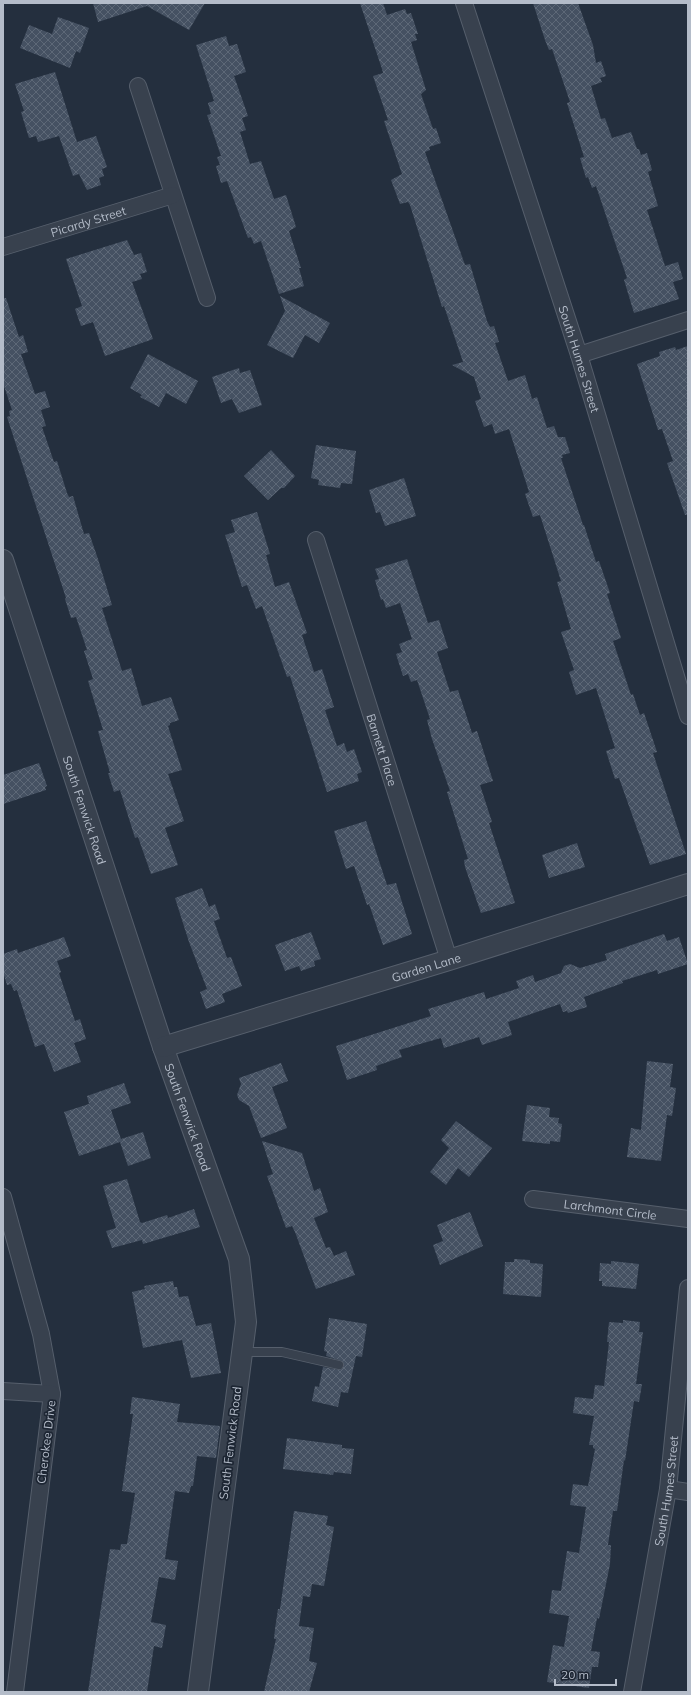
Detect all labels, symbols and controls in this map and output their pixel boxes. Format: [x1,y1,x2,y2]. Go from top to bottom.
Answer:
street label: Picardy Street [49,202,128,240]
street label: South Humes Street [556,303,603,414]
street label: Barnett Place [364,712,401,788]
street label: South Fenwick Road [60,754,110,866]
street label: Garden Lane [390,949,463,985]
street label: South Fenwick Road [162,1061,214,1173]
street label: Larchmont Circle [563,1196,658,1222]
street label: South Fenwick Road [216,1386,244,1500]
street label: Cherokee Drive [33,1399,59,1485]
street label: South Humes Street [651,1435,681,1547]
scale bar [555,1661,616,1687]
text: 20 m [561,1667,589,1682]

